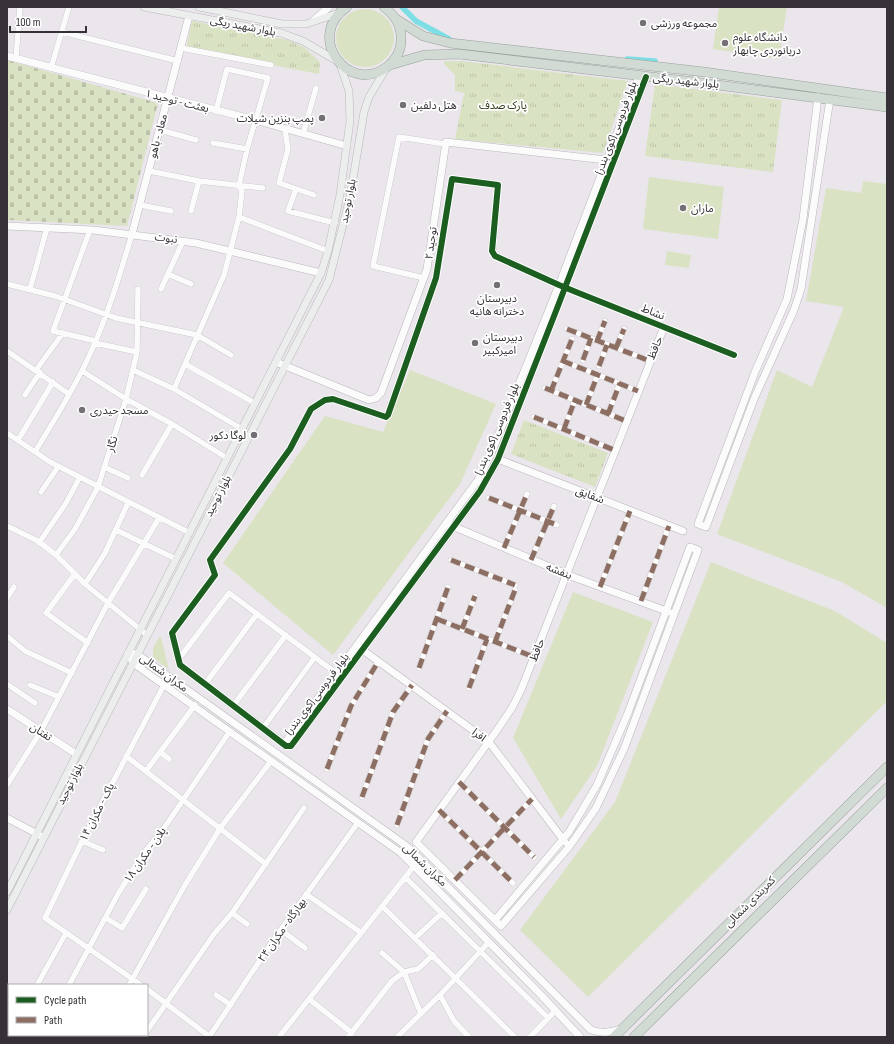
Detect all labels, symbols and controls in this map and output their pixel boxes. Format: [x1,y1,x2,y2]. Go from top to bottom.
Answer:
scale bar [10,8,86,34]
street label: بلوار شهید ریگی [209,13,277,39]
text: 100 m [16,15,41,30]
place label: مجموعه ورزشی [651,17,718,30]
marker: مجموعه ورزشی [638,18,648,28]
place label: دانشگاه علوم دریانوردی چابهار [732,31,801,58]
marker: دانشگاه علوم دریانوردی چابهار [720,38,730,48]
street label: بلوار شهید ریگی [652,71,720,91]
street label: بلوار فردوسی (کوی بندر) [592,80,640,176]
street label: بعثت - توحید ۱ [144,87,210,115]
place label: هتل دلفین [411,99,457,112]
park label: پارک صدف [479,99,527,113]
marker: هتل دلفین [398,100,408,110]
street label: معاد - باهو [146,112,170,160]
place label: پمپ بنزین شیلات [237,112,314,126]
marker: پمپ بنزین شیلات [317,113,327,123]
street label: بلوار توحید [337,178,359,224]
place label: ماران [691,202,714,215]
marker: ماران [678,203,688,213]
street label: توحید ۲ [422,226,440,260]
street label: نبوت [154,230,178,246]
marker: دبیرستان دخترانه هانیه [492,280,502,290]
place label: دبیرستان دخترانه هانیه [470,292,524,318]
street label: نشاط [639,301,667,323]
place label: دبیرستان امیرکبیر [482,331,523,357]
street label: حافظ [645,334,666,361]
marker: دبیرستان امیرکبیر [470,338,480,348]
street label: بلوار فردوسی (کوی بندر) [472,381,522,477]
place label: مسجد حیدری [90,404,149,417]
marker: مسجد حیدری [77,405,87,415]
place label: لوگا دکور [208,429,246,442]
marker: لوگا دکور [249,430,259,440]
street label: نگار [103,435,121,454]
street label: بلوار توحید [202,473,234,519]
street label: شقایق [574,484,606,507]
street label: بنفشه [544,560,574,582]
street label: حافظ [527,636,548,663]
street label: مکران شمالی [137,651,191,695]
street label: بلوار فردوسی (کوی بندر) [282,651,352,737]
street label: تفتان [28,720,54,744]
street label: افرا [469,726,489,744]
street label: بلوار توحید [54,761,86,807]
street label: پاک - مکران ۱۴ [77,781,118,844]
street label: پلان - مکران ۱۸ [121,825,170,886]
street label: مکران شمالی [400,841,450,889]
street label: کمربندی شمالی [722,873,779,930]
street label: بهارگاه - مکران ۲۴ [255,896,309,964]
legend [8,984,148,1036]
text: Cycle path [44,993,86,1008]
text: Path [44,1013,62,1028]

